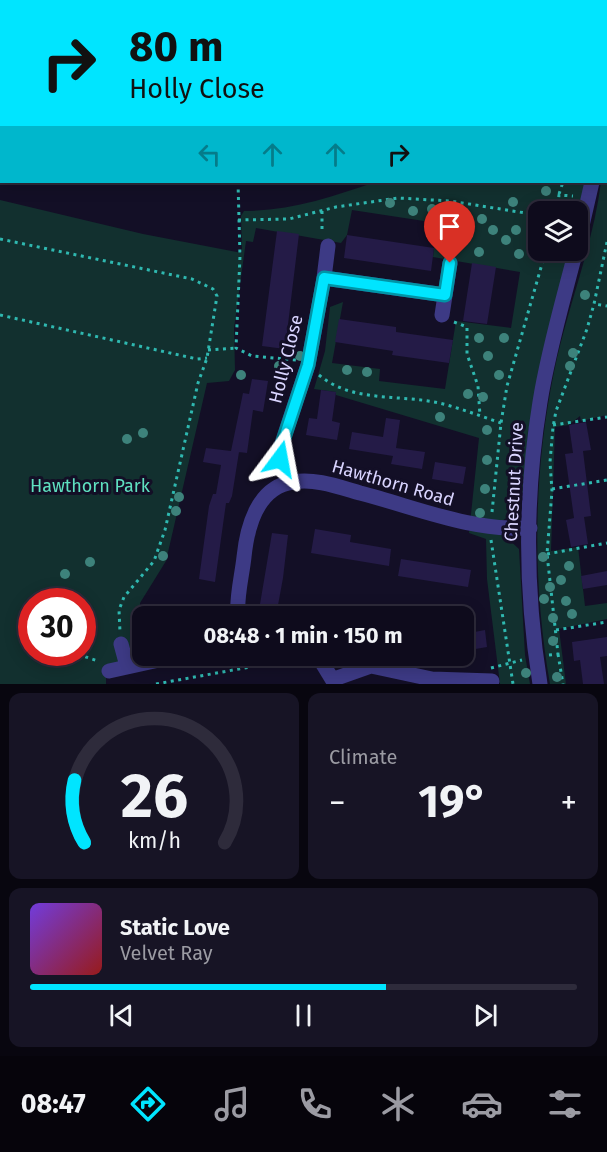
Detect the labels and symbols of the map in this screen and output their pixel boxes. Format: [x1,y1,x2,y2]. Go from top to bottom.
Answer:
pin [424,201,475,263]
street label: Holly Close [264,312,308,406]
street label: Chestnut Drive [500,422,528,542]
position arrow [248,427,312,491]
street label: Hawthorn Road [329,455,457,511]
park label: Hawthorn Park [30,475,151,497]
speed limit sign: 30 [18,588,96,666]

